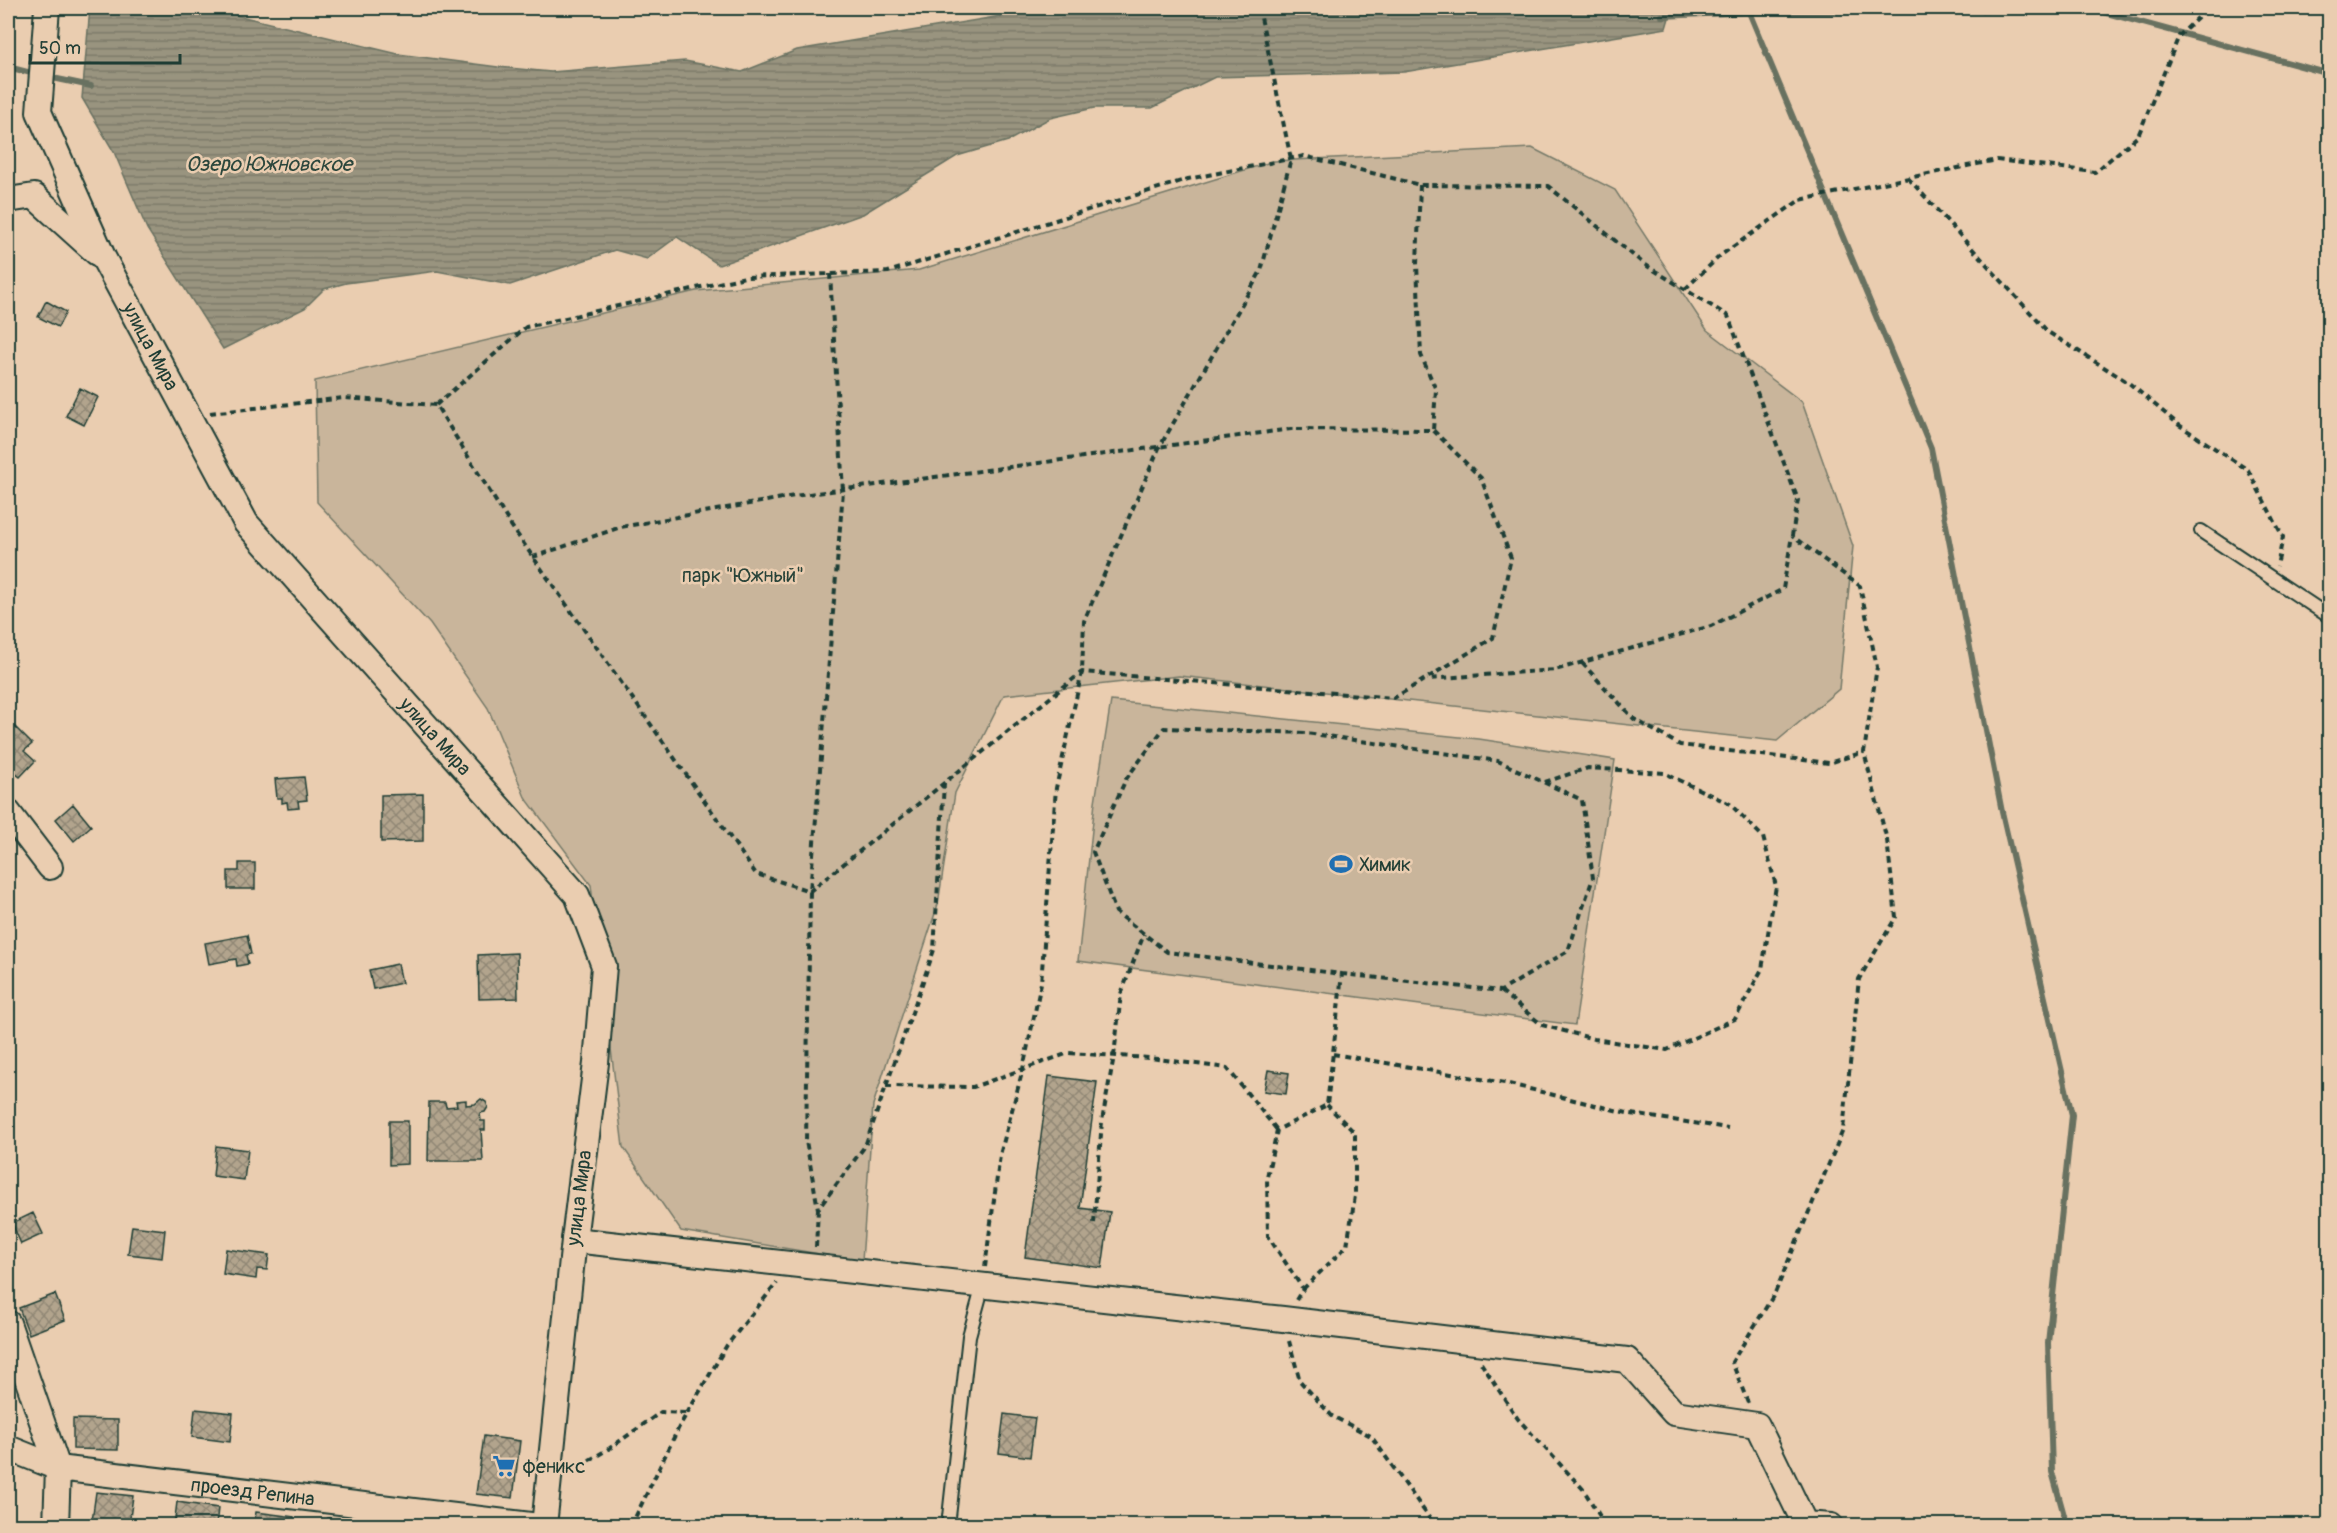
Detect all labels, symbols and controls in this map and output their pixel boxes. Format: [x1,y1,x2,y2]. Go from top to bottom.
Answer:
scale bar [30,27,180,65]
text: 50 m [39,37,81,60]
water label: Озеро Южновское [186,151,355,178]
street label: улица Мира [117,297,185,394]
park label: парк "Южный" [682,563,804,588]
street label: улица Мира [394,691,477,780]
sports icon: Химик [1328,851,1354,877]
place label: Химик [1359,852,1411,877]
street label: улица Мира [561,1149,597,1248]
supermarket icon: феникс [491,1453,517,1479]
place label: феникс [522,1454,585,1479]
street label: проезд Репина [189,1472,316,1511]

